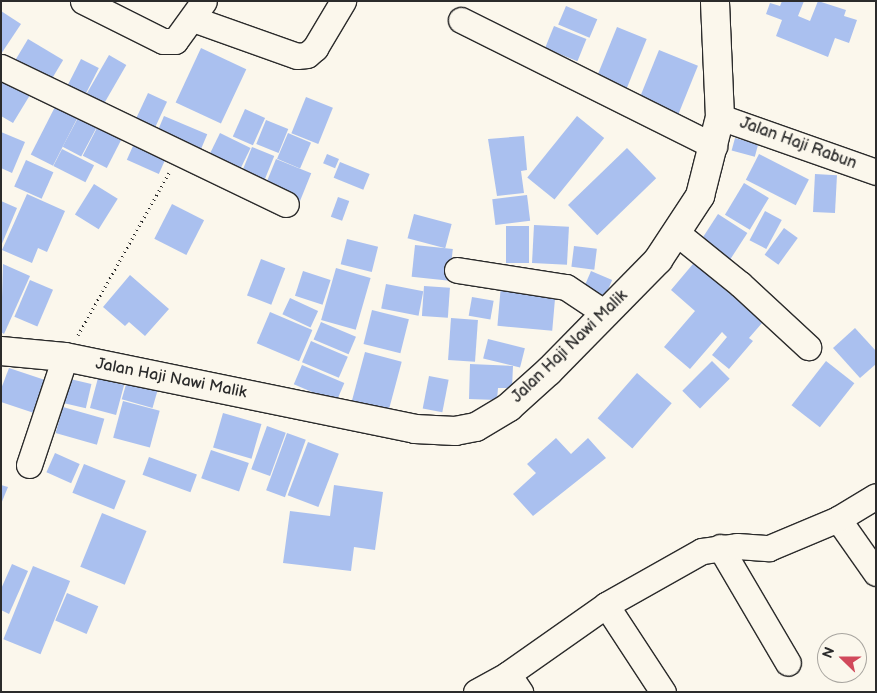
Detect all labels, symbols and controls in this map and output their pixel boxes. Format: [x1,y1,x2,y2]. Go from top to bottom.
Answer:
street label: Jalan Haji Rabun [737,114,859,174]
street label: Jalan Haji Nawi Malik [508,287,632,407]
street label: Jalan Haji Nawi Malik [94,355,248,403]
north arrow [817,633,867,683]
text: N [819,645,838,661]

